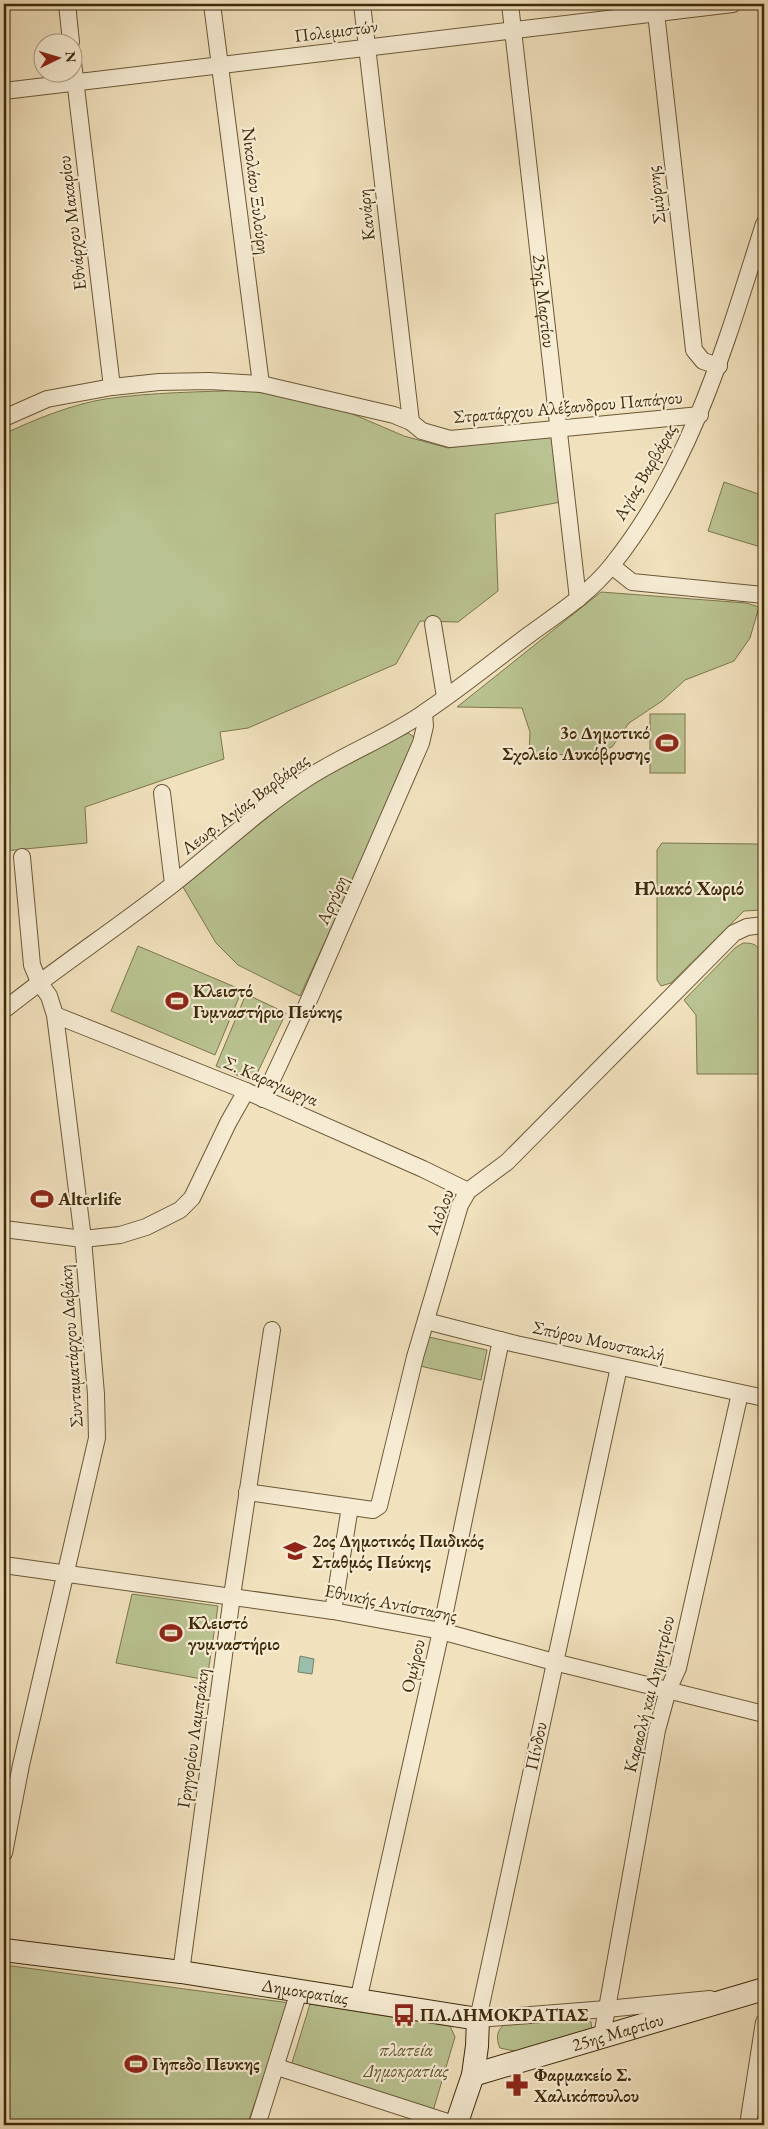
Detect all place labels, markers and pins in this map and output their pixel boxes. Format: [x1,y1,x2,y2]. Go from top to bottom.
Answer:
place label: 3ο Δημοτικό Σχολείο Λυκόβρυσης [502,721,651,765]
sports icon: 3ο Δημοτικό Σχολείο Λυκόβρυσης [654,730,680,756]
place label: Κλειστό Γυμναστήριο Πεύκης [193,979,343,1023]
sports icon: Κλειστό Γυμναστήριο Πεύκης [164,988,190,1014]
sports icon: Alterlife [29,1186,55,1212]
place label: Alterlife [57,1187,122,1210]
place label: 2ος Δημοτικός Παιδικός Σταθμός Πεύκης [312,1529,485,1573]
school or university icon: 2ος Δημοτικός Παιδικός Σταθμός Πεύκης [282,1538,308,1564]
place label: Κλειστό γυμναστήριο [187,1611,280,1655]
sports icon: Κλειστό γυμναστήριο [158,1620,184,1646]
bus stop icon: ΠΛ.ΔΗΜΟΚΡΑΤΙΑΣ [391,2002,417,2028]
place label: ΠΛ.ΔΗΜΟΚΡΑΤΙΑΣ [420,2003,588,2026]
sports icon: Γηπεδο Πευκης [123,2051,149,2077]
place label: Γηπεδο Πευκης [152,2052,260,2075]
place label: Φαρμακείο Σ. Χαλικόπουλου [533,2063,639,2107]
pharmacy icon: Φαρμακείο Σ. Χαλικόπουλου [504,2072,530,2098]

